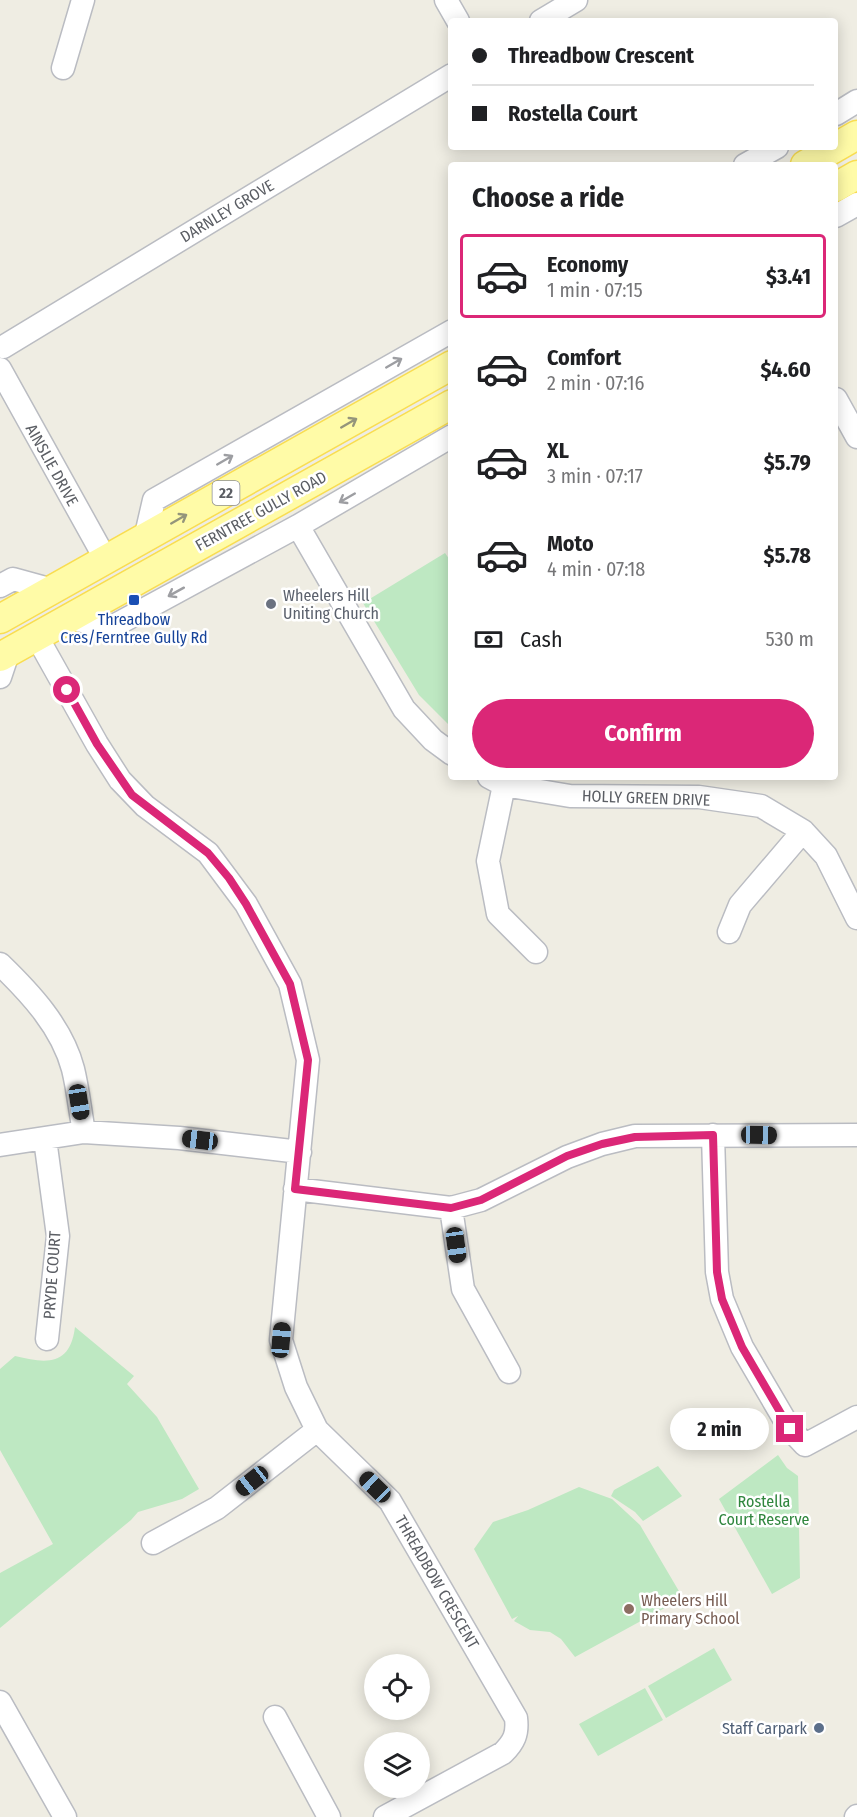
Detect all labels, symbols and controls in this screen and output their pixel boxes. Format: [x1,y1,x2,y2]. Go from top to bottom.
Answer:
text: Threadbow Crescent [508,42,694,69]
text: Rostella Court [508,100,637,127]
street label: DARNLEY GROVE [177,176,277,246]
text: Choose a ride [472,182,624,214]
icon: car [475,249,529,303]
text: Economy [547,251,628,278]
text: $3.41 [766,263,811,290]
text: 1 min · 07:15 [547,278,643,302]
icon: car [475,342,529,396]
text: Comfort [547,344,621,371]
text: $4.60 [760,356,811,383]
one-way arrow [386,357,403,369]
text: 2 min · 07:16 [547,371,644,395]
one-way arrow [340,417,357,429]
street label: AINSLIE DRIVE [22,421,82,509]
icon: car [475,435,529,489]
text: XL [547,437,569,464]
text: $5.79 [764,449,811,476]
one-way arrow [216,453,233,465]
text: 3 min · 07:17 [547,464,643,488]
street label: FERNTREE GULLY ROAD [192,467,330,555]
road number: 22 [212,481,240,505]
one-way arrow [339,492,356,504]
one-way arrow [170,513,188,524]
icon: car [475,528,529,582]
text: Moto [547,530,594,557]
text: $5.78 [764,542,811,569]
text: 4 min · 07:18 [547,557,645,581]
place label: Wheelers Hill Uniting Church [283,586,379,623]
one-way arrow [168,587,186,598]
marker: Threadbow Cres/Ferntree Gully Rd [127,593,141,607]
marker: Wheelers Hill Uniting Church [264,597,278,611]
place label: Threadbow Cres/Ferntree Gully Rd [60,610,208,647]
icon: cash [472,623,505,656]
text: Cash [520,626,563,653]
text: 530 m [765,627,814,651]
route start [53,676,80,703]
button: Confirm [472,699,814,768]
street label: HOLLY GREEN DRIVE [581,786,711,810]
car [67,1083,91,1121]
car [741,1126,777,1144]
car [181,1129,219,1151]
car [445,1226,467,1264]
street label: PRYDE COURT [39,1230,65,1320]
car [270,1321,292,1359]
callout: 2 min [670,1408,769,1450]
route end [776,1415,803,1442]
text: 2 min [697,1417,742,1441]
car [232,1463,272,1499]
car [356,1468,394,1506]
park label: Rostella Court Reserve [719,1492,810,1529]
street label: THREADBOW CRESCENT [391,1512,483,1652]
place label: Wheelers Hill Primary School [641,1591,740,1628]
marker: Wheelers Hill Primary School [622,1602,636,1616]
map controls [364,1654,430,1798]
button: locate [364,1654,430,1720]
place label: Staff Carpark [722,1719,808,1738]
marker: Staff Carpark [812,1721,826,1735]
button: layers [364,1732,430,1798]

